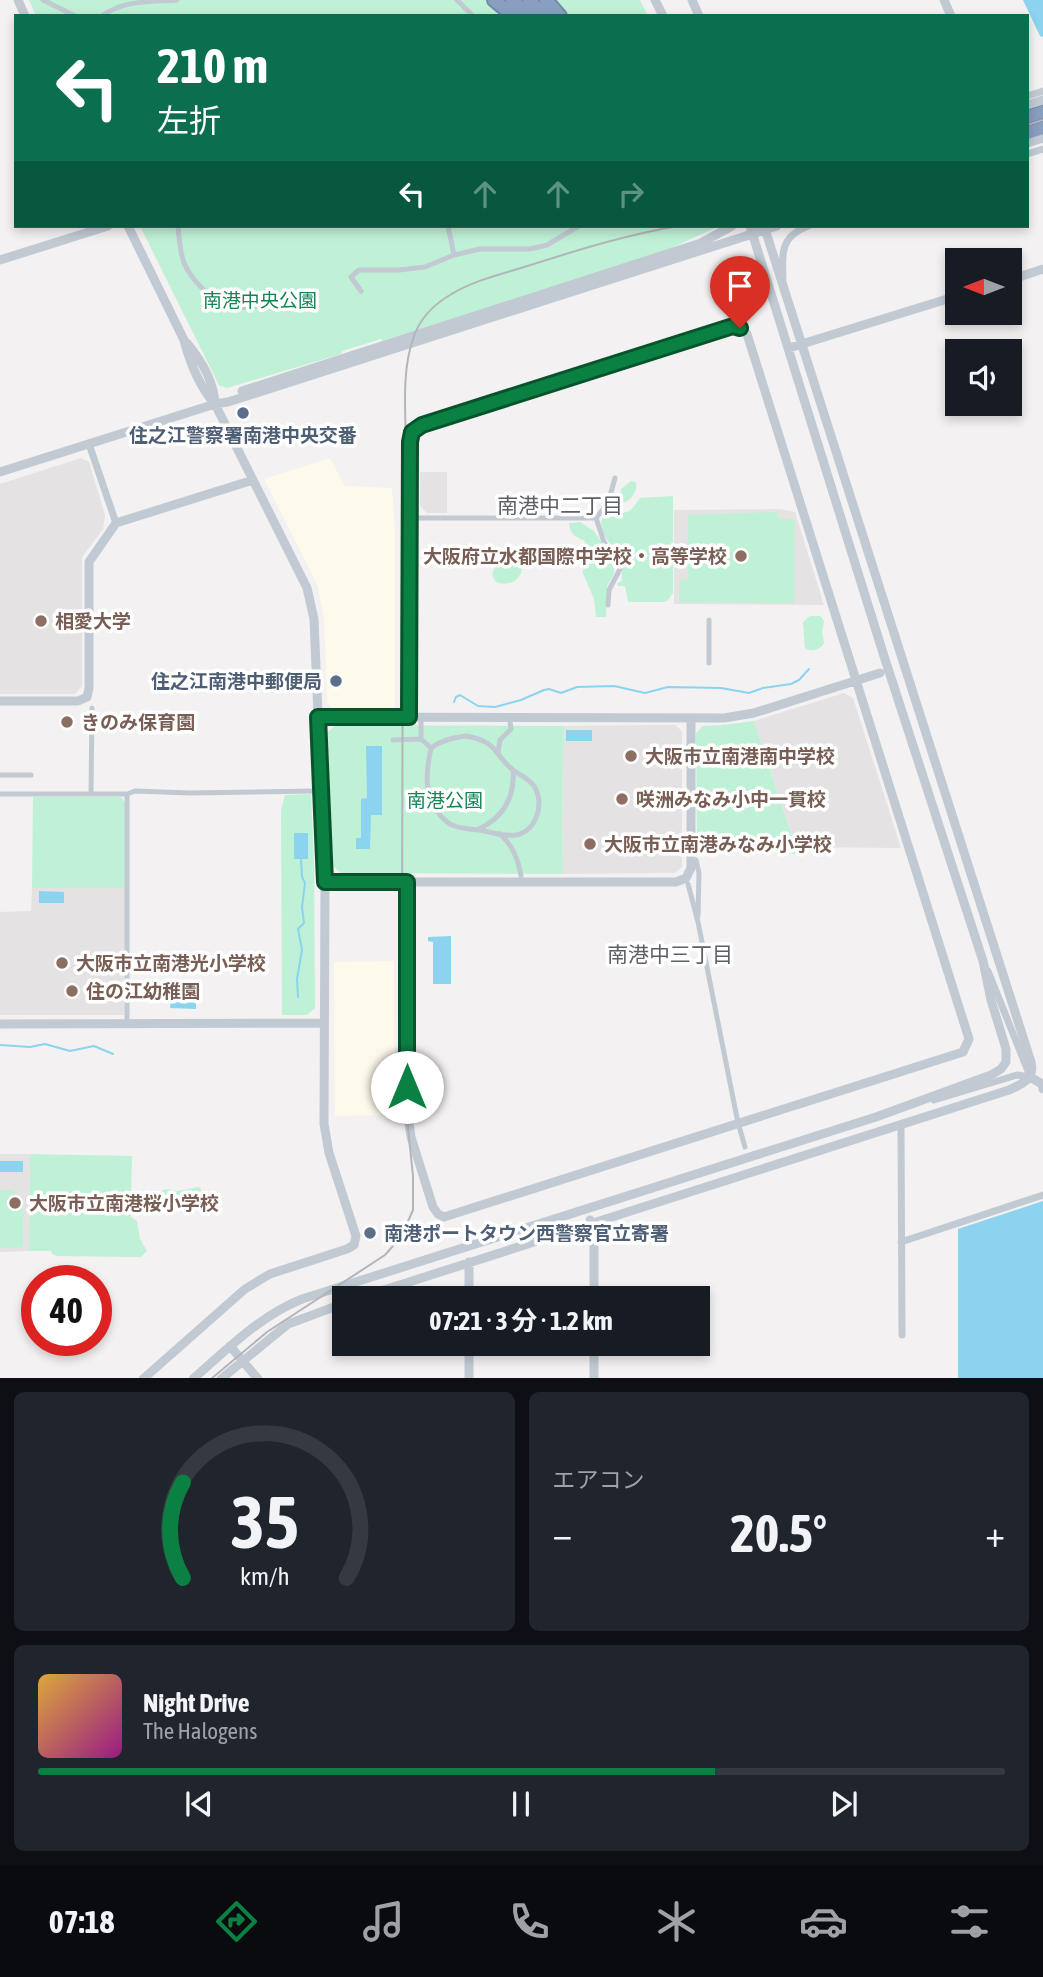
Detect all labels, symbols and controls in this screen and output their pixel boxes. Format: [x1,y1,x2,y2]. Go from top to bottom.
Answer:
text: 210 m [157,37,268,93]
icon: left [42,42,133,133]
text: 左折 [157,102,221,139]
icon: left [393,175,431,213]
icon: ahead [466,175,504,213]
icon: ahead [539,175,577,213]
icon: right [612,175,650,213]
north arrow [945,248,1022,326]
map controls [945,248,1022,416]
pin [710,256,770,328]
icon: arrive [721,267,759,305]
park label: 南港中央公園 [203,289,317,311]
button: sound [945,339,1022,416]
marker: 住之江警察署南港中央交番 [235,405,251,421]
place label: 住之江警察署南港中央交番 [129,424,357,446]
district label: 南港中二丁目 [497,493,623,517]
place label: 大阪府立水都国際中学校・高等学校 [423,545,727,567]
marker: 大阪府立水都国際中学校・高等学校 [733,548,749,564]
place label: 相愛大学 [55,610,131,632]
marker: 相愛大学 [33,613,49,629]
place label: 住之江南港中郵便局 [151,670,322,692]
marker: 住之江南港中郵便局 [328,673,344,689]
place label: きのみ保育園 [81,711,195,733]
marker: きのみ保育園 [59,714,75,730]
place label: 大阪市立南港南中学校 [645,745,835,767]
marker: 大阪市立南港南中学校 [623,748,639,764]
place label: 咲洲みなみ小中一貫校 [636,788,826,810]
park label: 南港公園 [407,789,483,811]
marker: 咲洲みなみ小中一貫校 [614,791,630,807]
place label: 大阪市立南港みなみ小学校 [604,833,832,855]
marker: 大阪市立南港みなみ小学校 [582,836,598,852]
district label: 南港中三丁目 [607,942,733,966]
place label: 大阪市立南港光小学校 [76,952,266,974]
marker: 大阪市立南港光小学校 [54,955,70,971]
place label: 住の江幼稚園 [86,980,200,1002]
marker: 住の江幼稚園 [64,983,80,999]
position arrow [370,1050,444,1124]
place label: 大阪市立南港桜小学校 [29,1192,219,1214]
marker: 大阪市立南港桜小学校 [7,1195,23,1211]
place label: 南港ポートタウン西警察官立寄署 [384,1222,669,1244]
marker: 南港ポートタウン西警察官立寄署 [362,1225,378,1241]
speed limit sign: 40 [21,1265,112,1356]
text: 07:21 · 3 分 · 1.2 km [429,1306,613,1336]
text: エアコン [553,1467,645,1493]
text: 35 [230,1480,298,1563]
text: 20.5° [730,1503,827,1563]
text: − [553,1512,572,1555]
text: + [985,1512,1005,1555]
text: km/h [239,1561,289,1589]
text: Night Drive [143,1688,250,1718]
text: The Halogens [143,1718,257,1744]
icon: previous [180,1785,218,1823]
icon: pause [502,1785,540,1823]
icon: next [825,1785,863,1823]
icon: directions [212,1897,261,1946]
icon: music [359,1897,408,1946]
icon: phone [505,1897,554,1946]
icon: climate [652,1897,701,1946]
icon: car [799,1897,848,1946]
icon: filters [945,1897,994,1946]
text: 07:18 [49,1903,115,1940]

